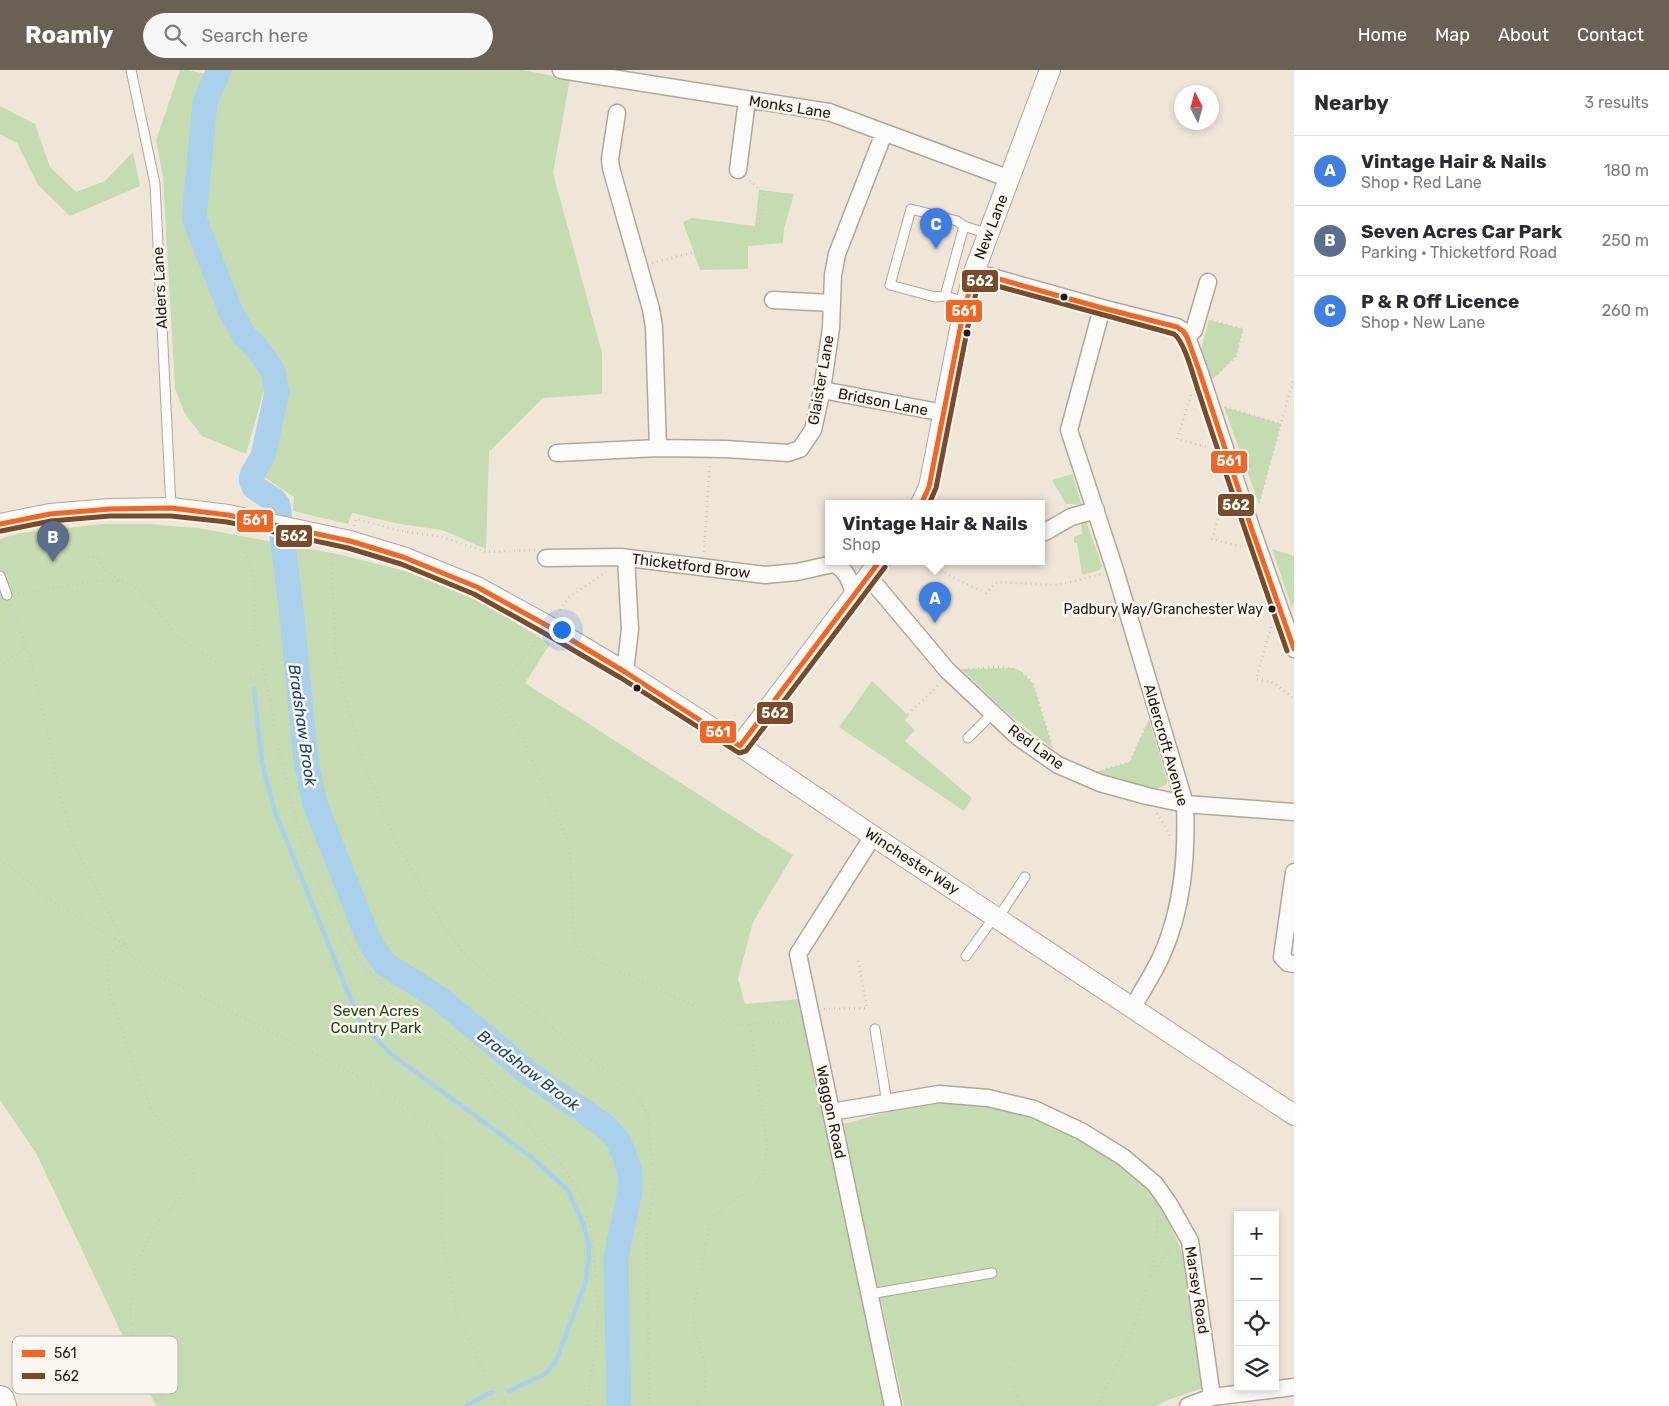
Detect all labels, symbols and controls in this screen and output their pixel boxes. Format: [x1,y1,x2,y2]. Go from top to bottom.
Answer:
search box [143,13,493,58]
text: Roamly [25,21,113,49]
icon: search [161,21,189,49]
text: Search here [201,24,308,47]
text: Home [1358,24,1407,46]
text: Map [1435,24,1470,46]
text: About [1498,24,1549,46]
text: Contact [1577,24,1644,46]
north arrow [1174,85,1219,130]
text: Nearby [1314,90,1389,115]
street label: Monks Lane [748,92,832,122]
text: 3 results [1584,93,1649,112]
text: Vintage Hair & Nails [1361,150,1546,173]
text: A [1324,161,1336,180]
text: 180 m [1604,161,1649,180]
text: Shop · Red Lane [1361,173,1482,192]
street label: New Lane [970,192,1012,262]
pin: C [920,208,952,249]
text: Seven Acres Car Park [1361,220,1562,243]
text: B [1324,231,1336,250]
text: 250 m [1602,231,1649,250]
text: Parking · Thicketford Road [1361,243,1557,262]
street label: Alders Lane [149,246,171,330]
line badge: 562 [961,269,999,293]
text: 562 [966,273,994,290]
text: P & R Off Licence [1361,290,1519,313]
unlabelled marker [1059,292,1069,302]
line badge: 561 [945,299,983,323]
text: C [1324,301,1336,320]
text: 260 m [1602,301,1649,320]
text: 561 [952,303,976,320]
text: Shop · New Lane [1361,313,1485,332]
unlabelled marker [962,328,972,338]
street label: Glaister Lane [804,334,838,426]
street label: Bridson Lane [836,384,930,420]
line badge: 561 [1210,450,1248,474]
text: 561 [1217,453,1241,470]
line badge: 562 [1217,493,1255,517]
text: 562 [1222,497,1250,514]
popup [825,500,1045,565]
line badge: 561 [236,509,274,533]
text: 561 [243,512,267,529]
text: Vintage Hair & Nails [842,512,1028,535]
pin: B [37,521,69,562]
line badge: 562 [275,524,313,548]
text: 562 [280,528,308,545]
text: Shop [842,535,881,554]
street label: Thicketford Brow [631,550,751,582]
pin: A [919,582,951,623]
place label: Padbury Way/Granchester Way [1064,601,1263,618]
marker: Padbury Way/Granchester Way [1267,604,1277,614]
your location [549,617,575,643]
water label: Bradshaw Brook [285,663,321,788]
street label: Aldercroft Avenue [1140,682,1192,808]
unlabelled marker [632,683,642,693]
line badge: 562 [756,701,794,725]
text: 562 [761,705,789,722]
line badge: 561 [699,720,737,744]
street label: Red Lane [1004,721,1068,773]
text: 561 [706,724,730,741]
street label: Winchester Way [861,824,963,898]
park label: Seven Acres Country Park [331,1002,422,1037]
water label: Bradshaw Brook [474,1026,584,1115]
street label: Waggon Road [812,1064,850,1160]
map controls [1234,1211,1279,1391]
button: + [1234,1211,1279,1256]
street label: Marsey Road [1181,1245,1213,1335]
button: − [1234,1256,1279,1301]
button: locate [1234,1301,1279,1346]
legend [12,1336,178,1394]
text: 561 [54,1345,76,1362]
button: layers [1234,1346,1279,1391]
text: 562 [54,1368,79,1385]

